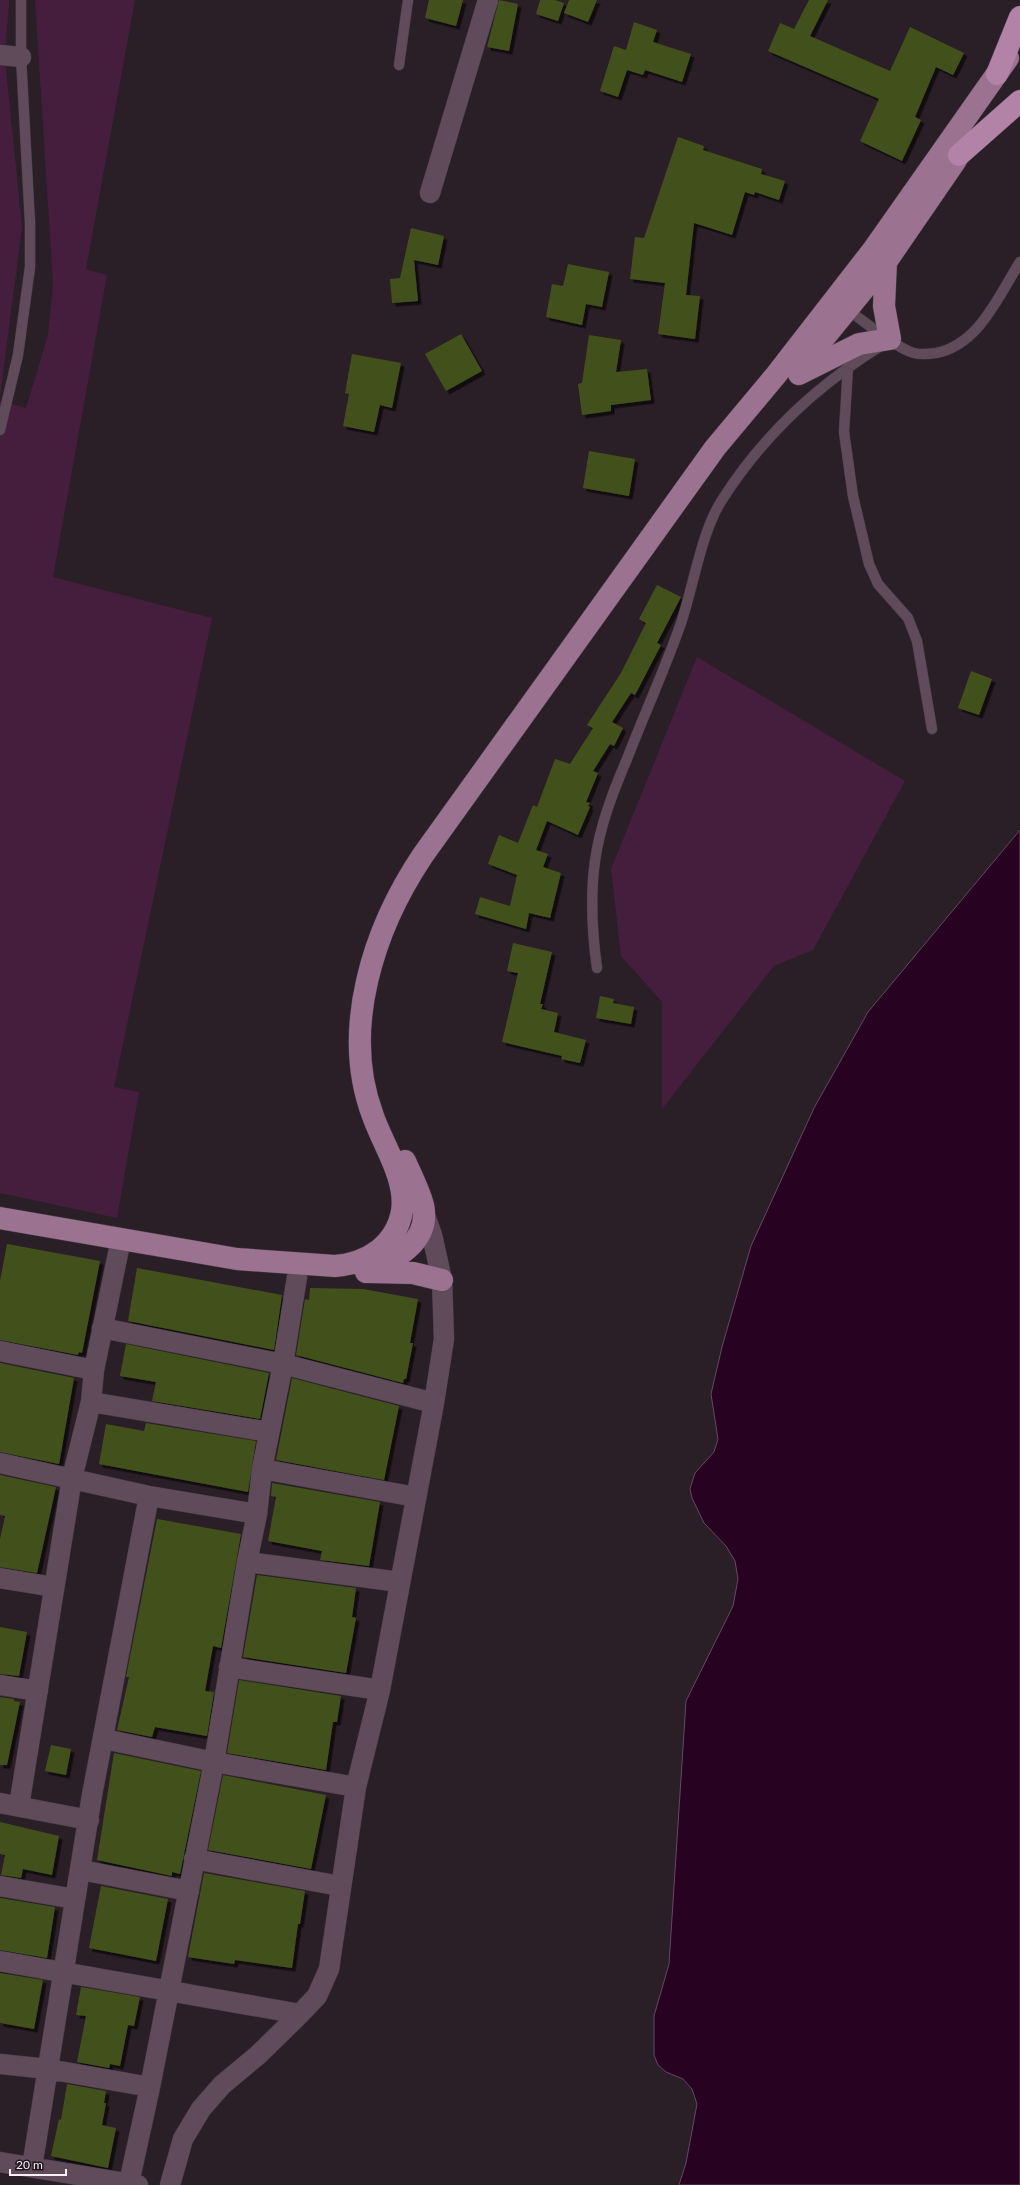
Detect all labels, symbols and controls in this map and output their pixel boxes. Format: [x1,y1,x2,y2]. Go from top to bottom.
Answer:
scale bar [10,2151,66,2177]
text: 20 m [16,2157,43,2172]

